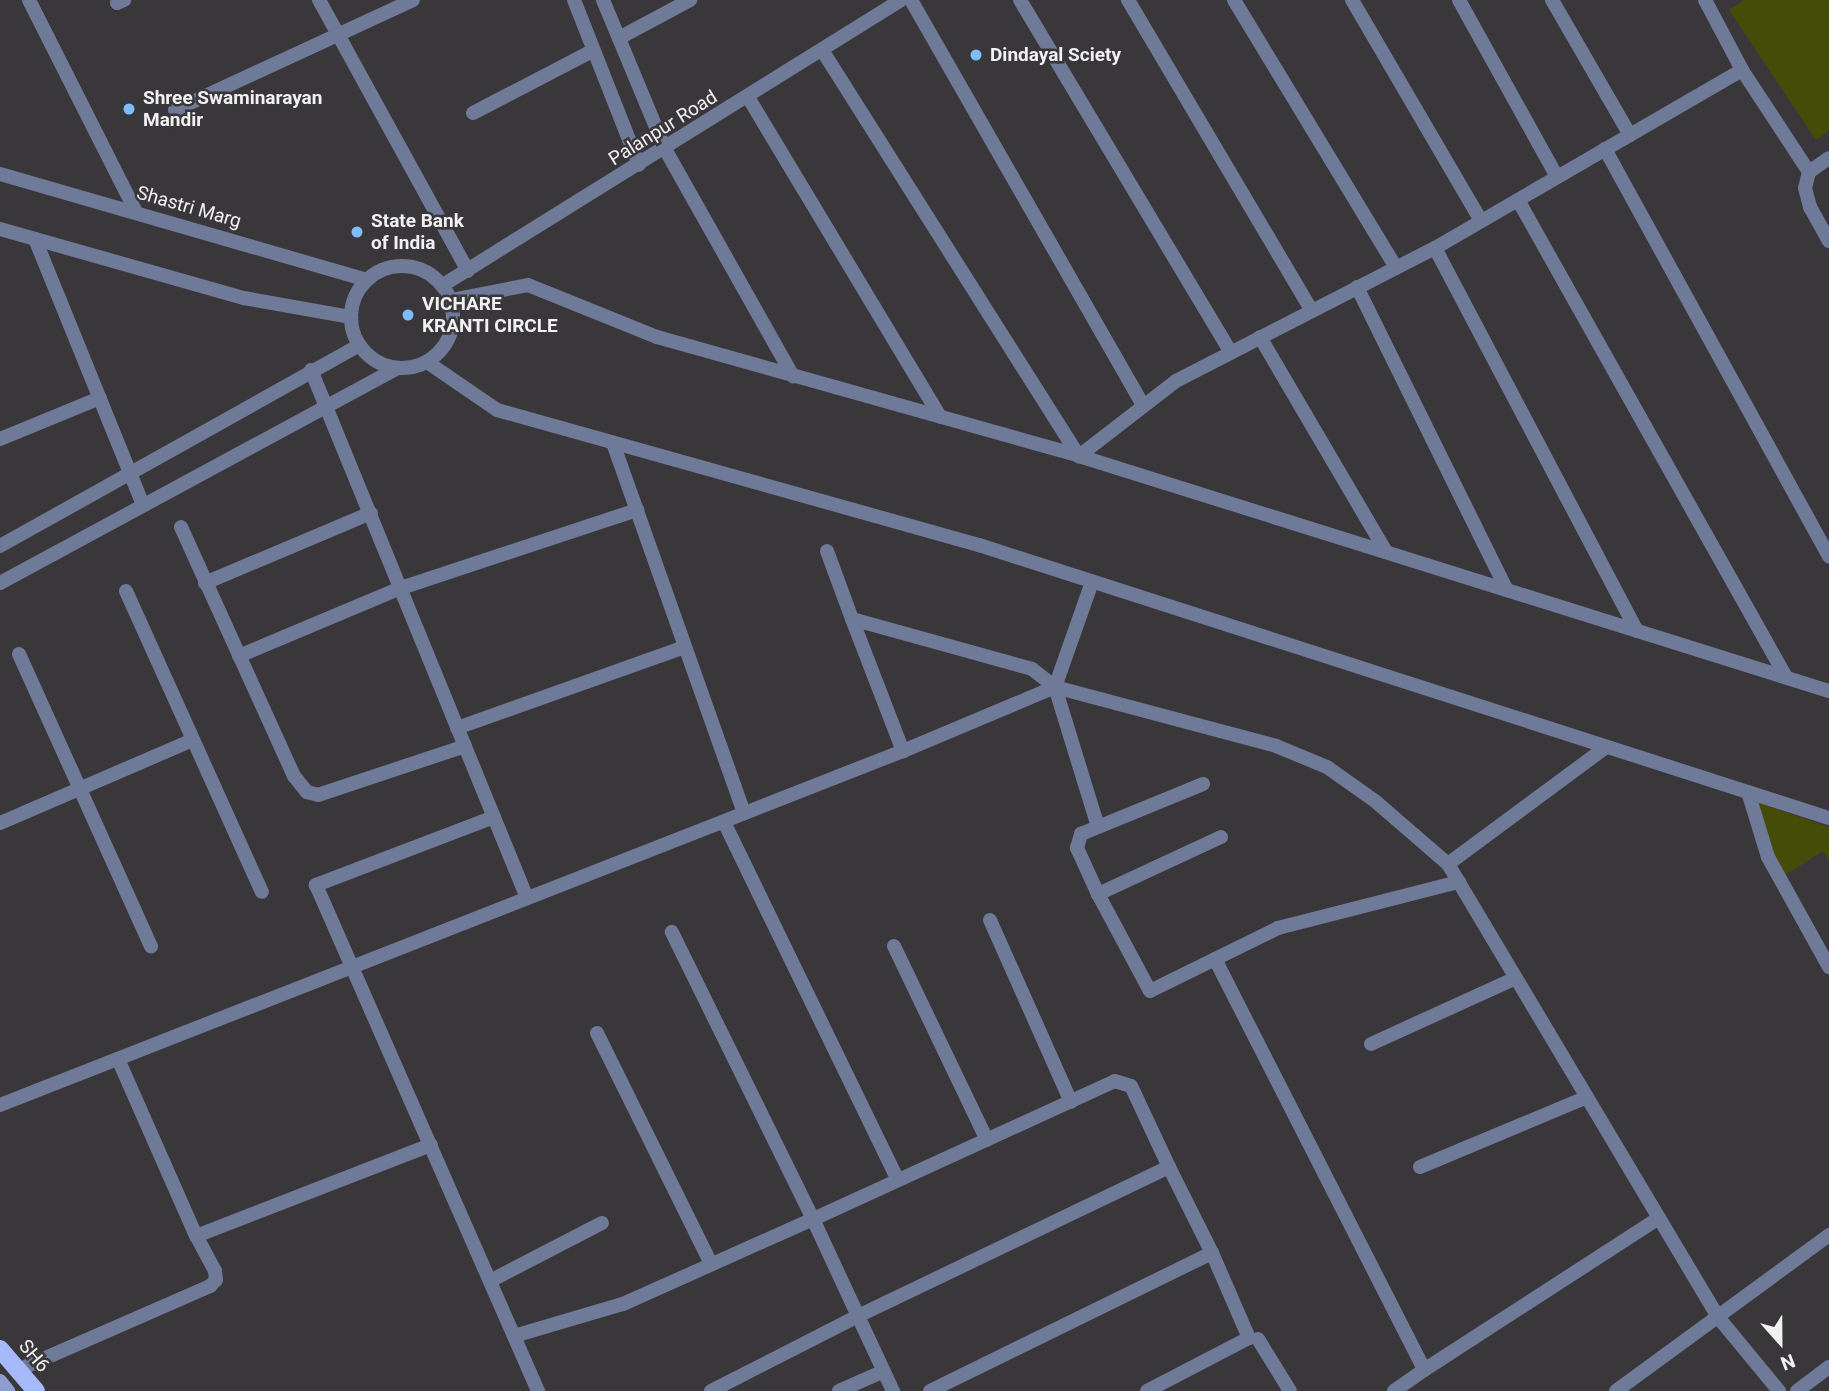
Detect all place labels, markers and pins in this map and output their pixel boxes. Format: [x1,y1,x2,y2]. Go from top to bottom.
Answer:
place label: Dindayal Sciety [990,44,1121,66]
marker: Dindayal Sciety [968,47,984,63]
place label: Shree Swaminarayan Mandir [143,87,322,131]
marker: Shree Swaminarayan Mandir [121,101,137,117]
place label: State Bank of India [371,210,464,254]
marker: State Bank of India [349,224,365,240]
place label: VICHARE KRANTI CIRCLE [422,293,558,337]
marker: VICHARE KRANTI CIRCLE [400,307,416,323]

